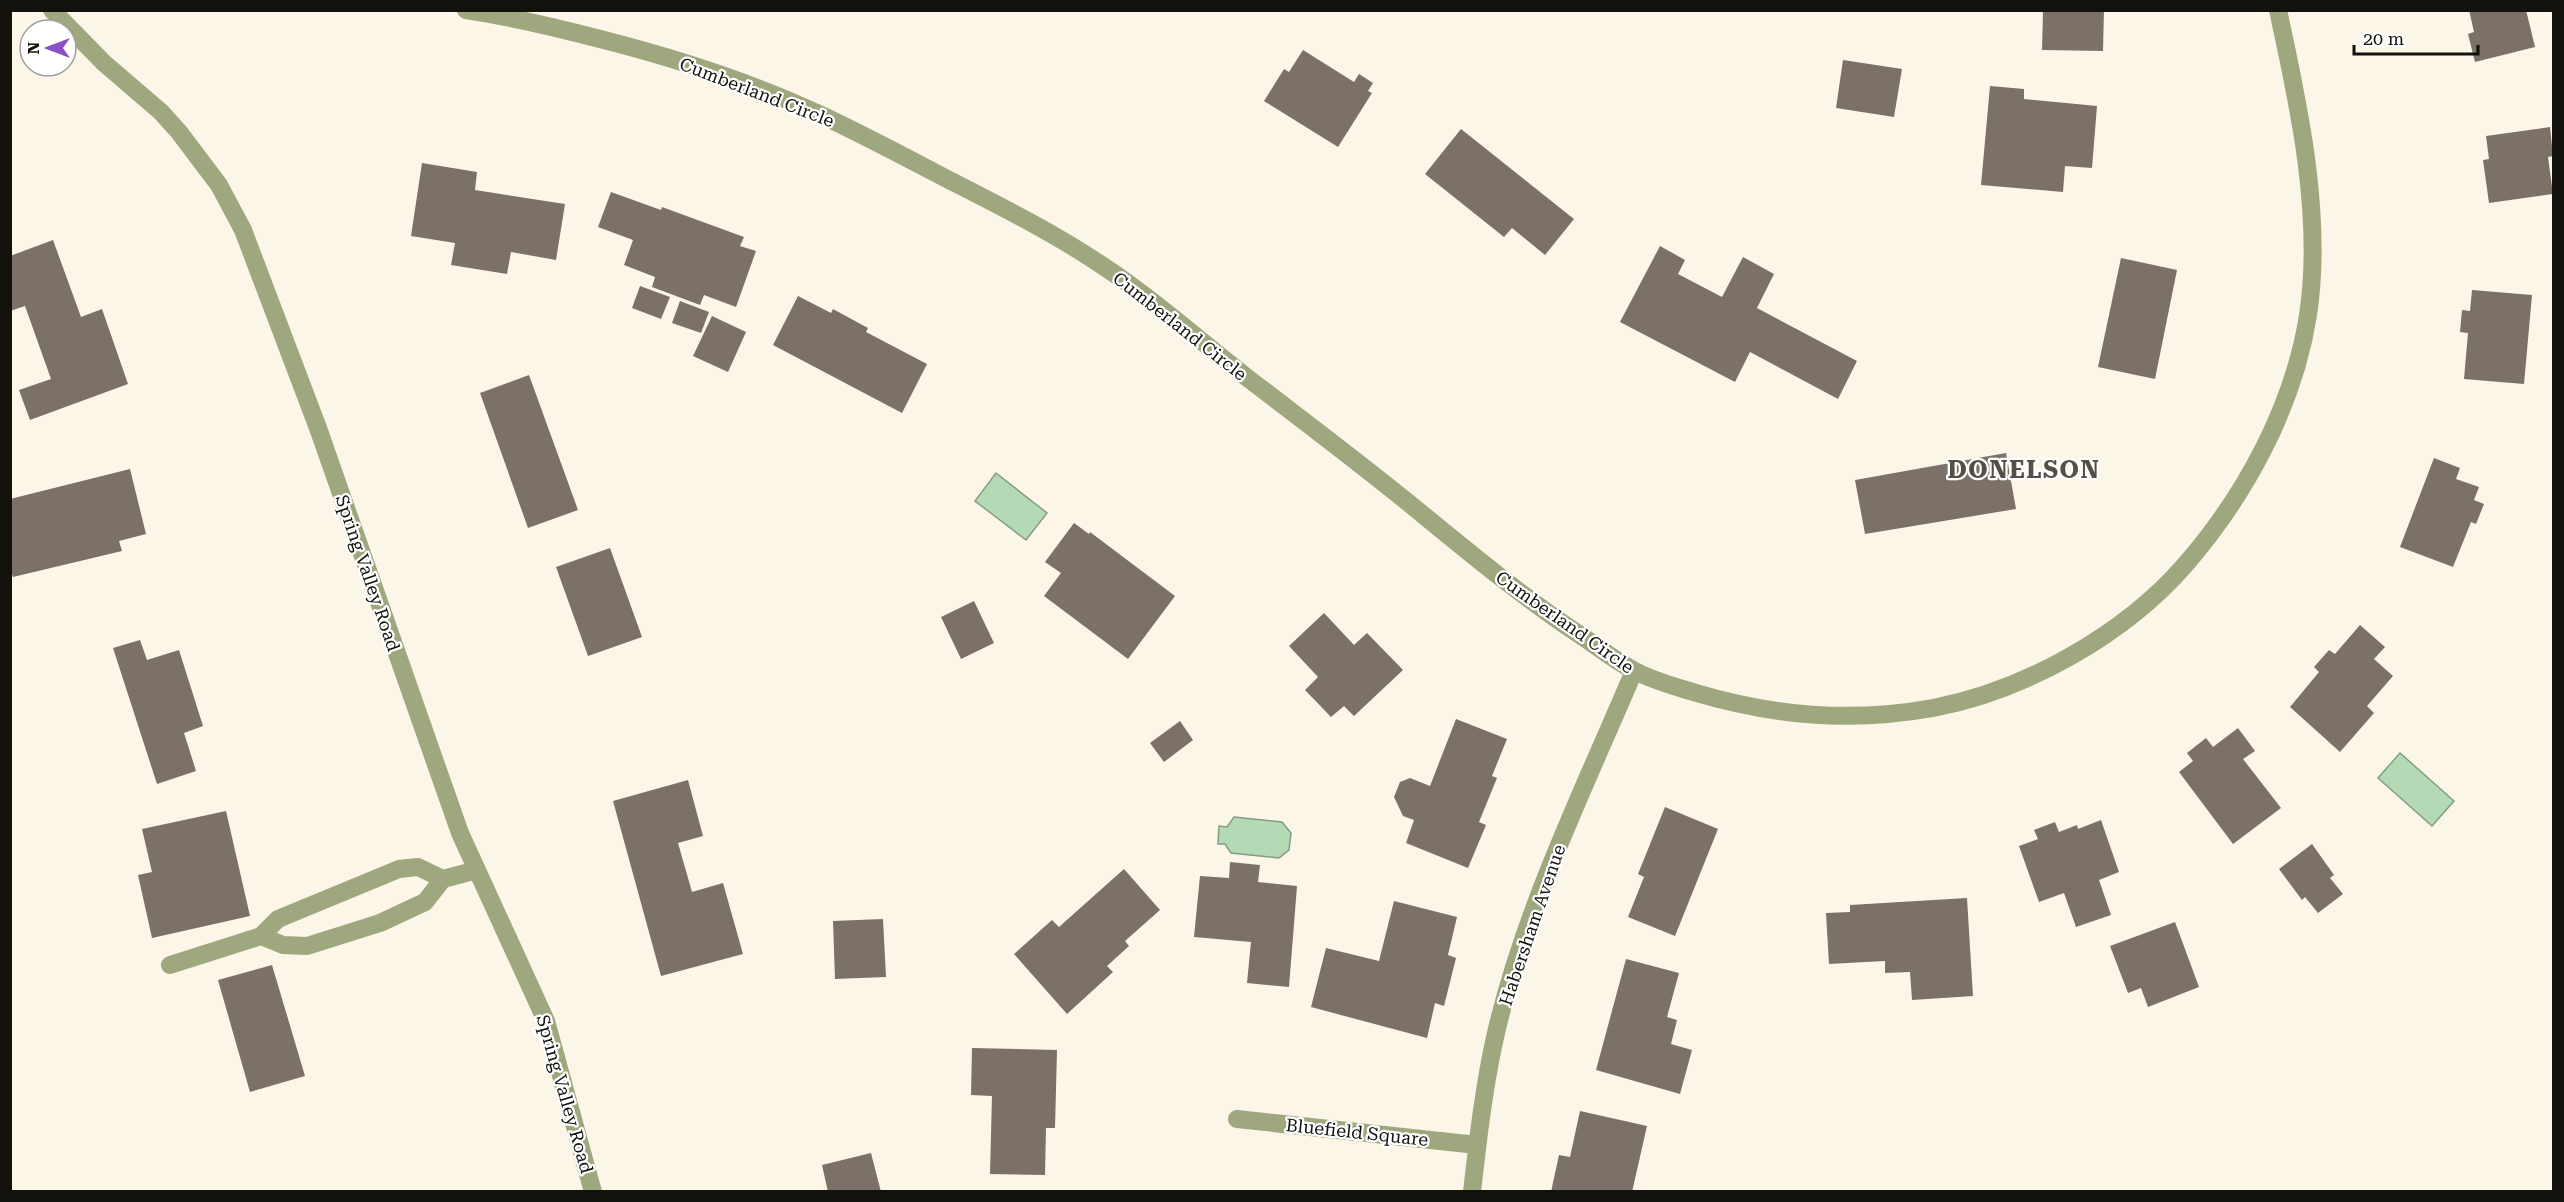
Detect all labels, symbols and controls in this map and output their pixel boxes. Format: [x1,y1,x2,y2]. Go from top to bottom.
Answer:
north arrow [18,18,78,78]
scale bar [2354,18,2478,56]
text: 20 m [2363,28,2404,49]
text: N [24,42,43,54]
street label: Cumberland Circle [677,53,837,131]
street label: Cumberland Circle [1109,267,1251,385]
district label: DONELSON [1948,456,2100,484]
street label: Spring Valley Road [331,492,405,654]
street label: Cumberland Circle [1492,566,1638,678]
street label: Habersham Avenue [1495,842,1569,1008]
street label: Spring Valley Road [532,1012,598,1176]
street label: Bluefield Square [1285,1114,1429,1150]

